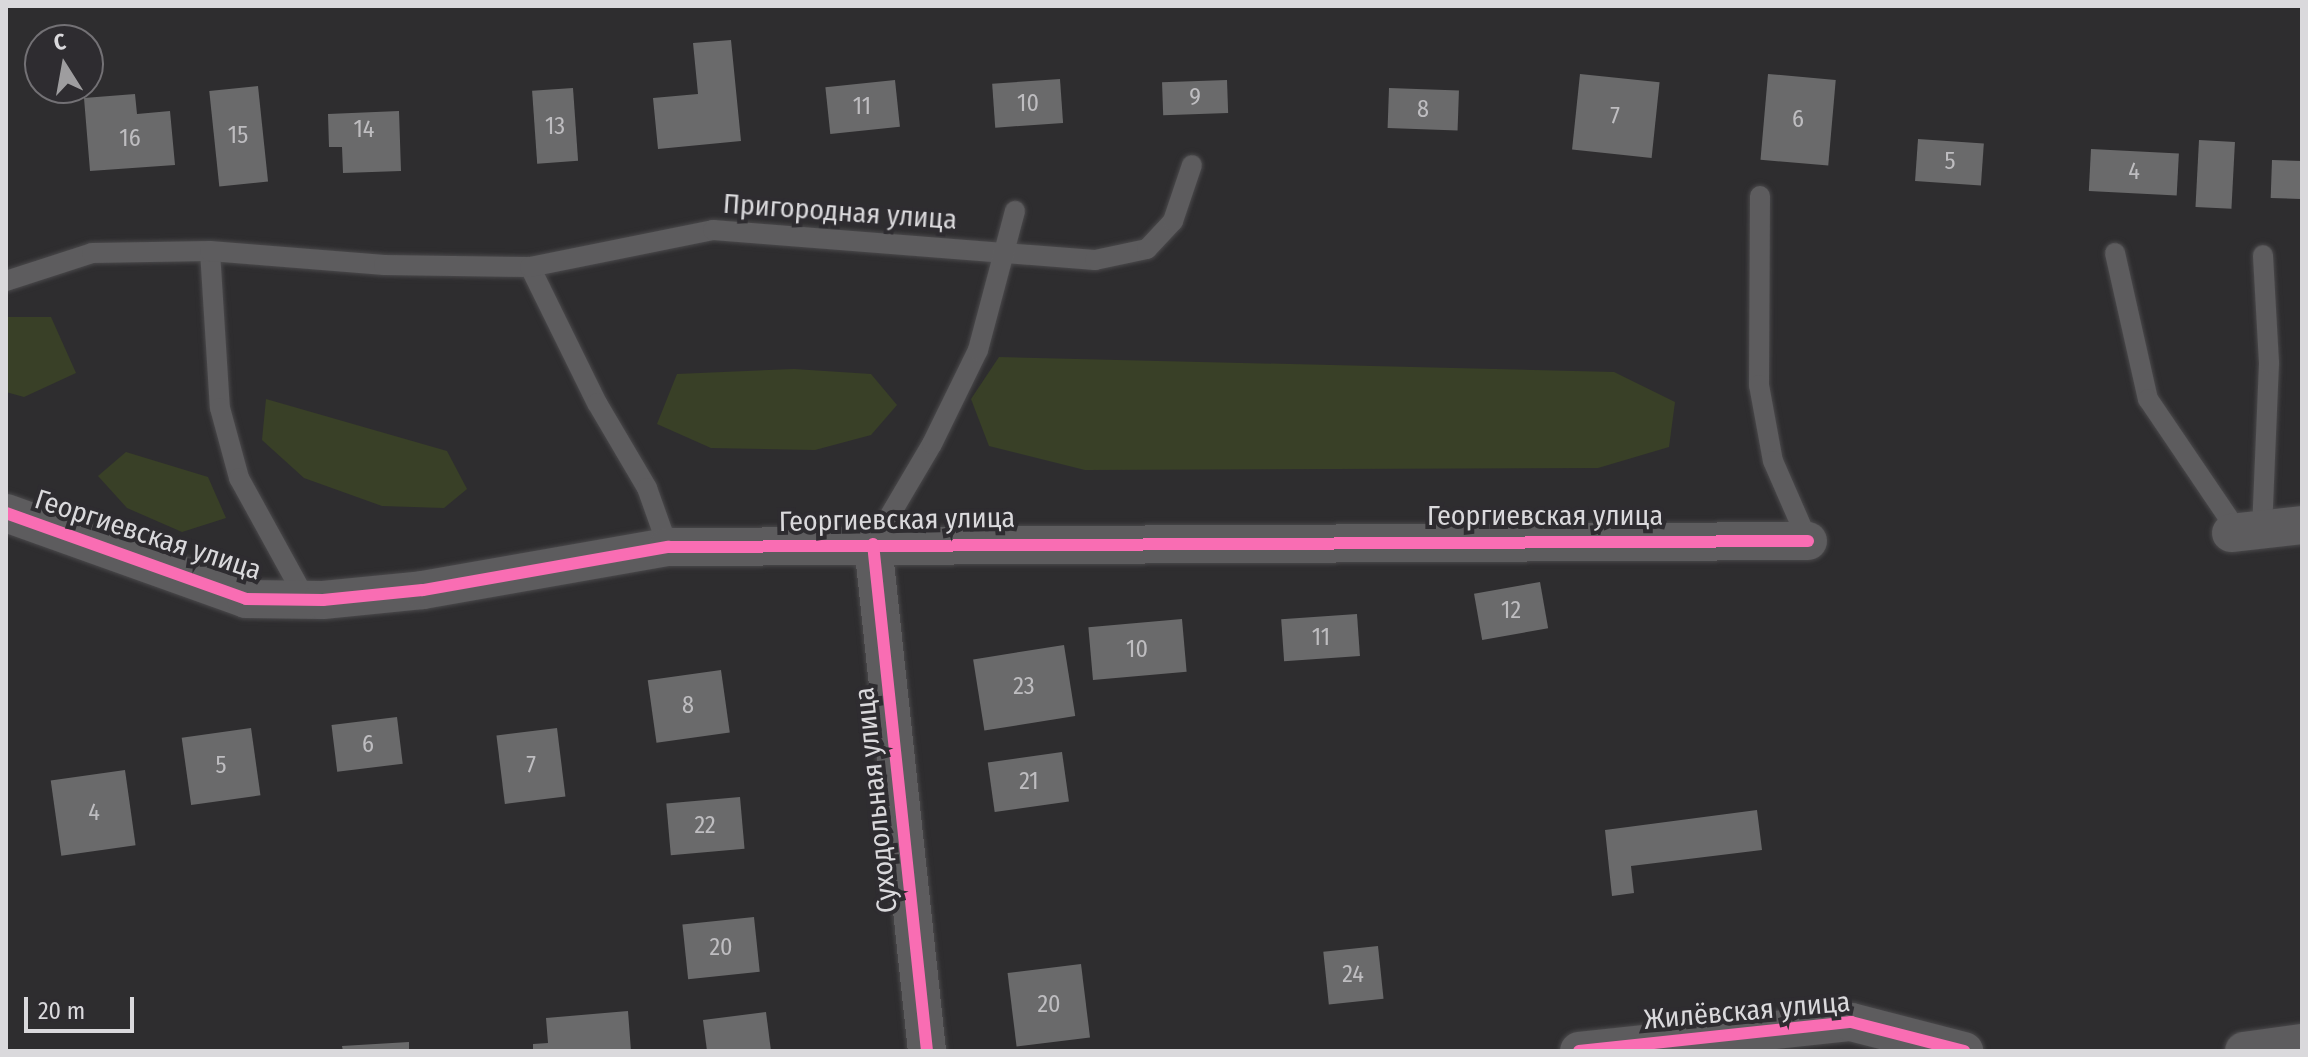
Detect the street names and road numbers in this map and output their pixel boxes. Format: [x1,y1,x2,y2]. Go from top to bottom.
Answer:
street label: Пригородная улица [722,187,958,237]
street label: Георгиевская улица [30,483,266,587]
street label: Георгиевская улица [1427,499,1663,533]
street label: Георгиевская улица [779,501,1015,539]
street label: Суходольная улица [847,685,905,915]
street label: Жилёвская улица [1642,985,1852,1037]

